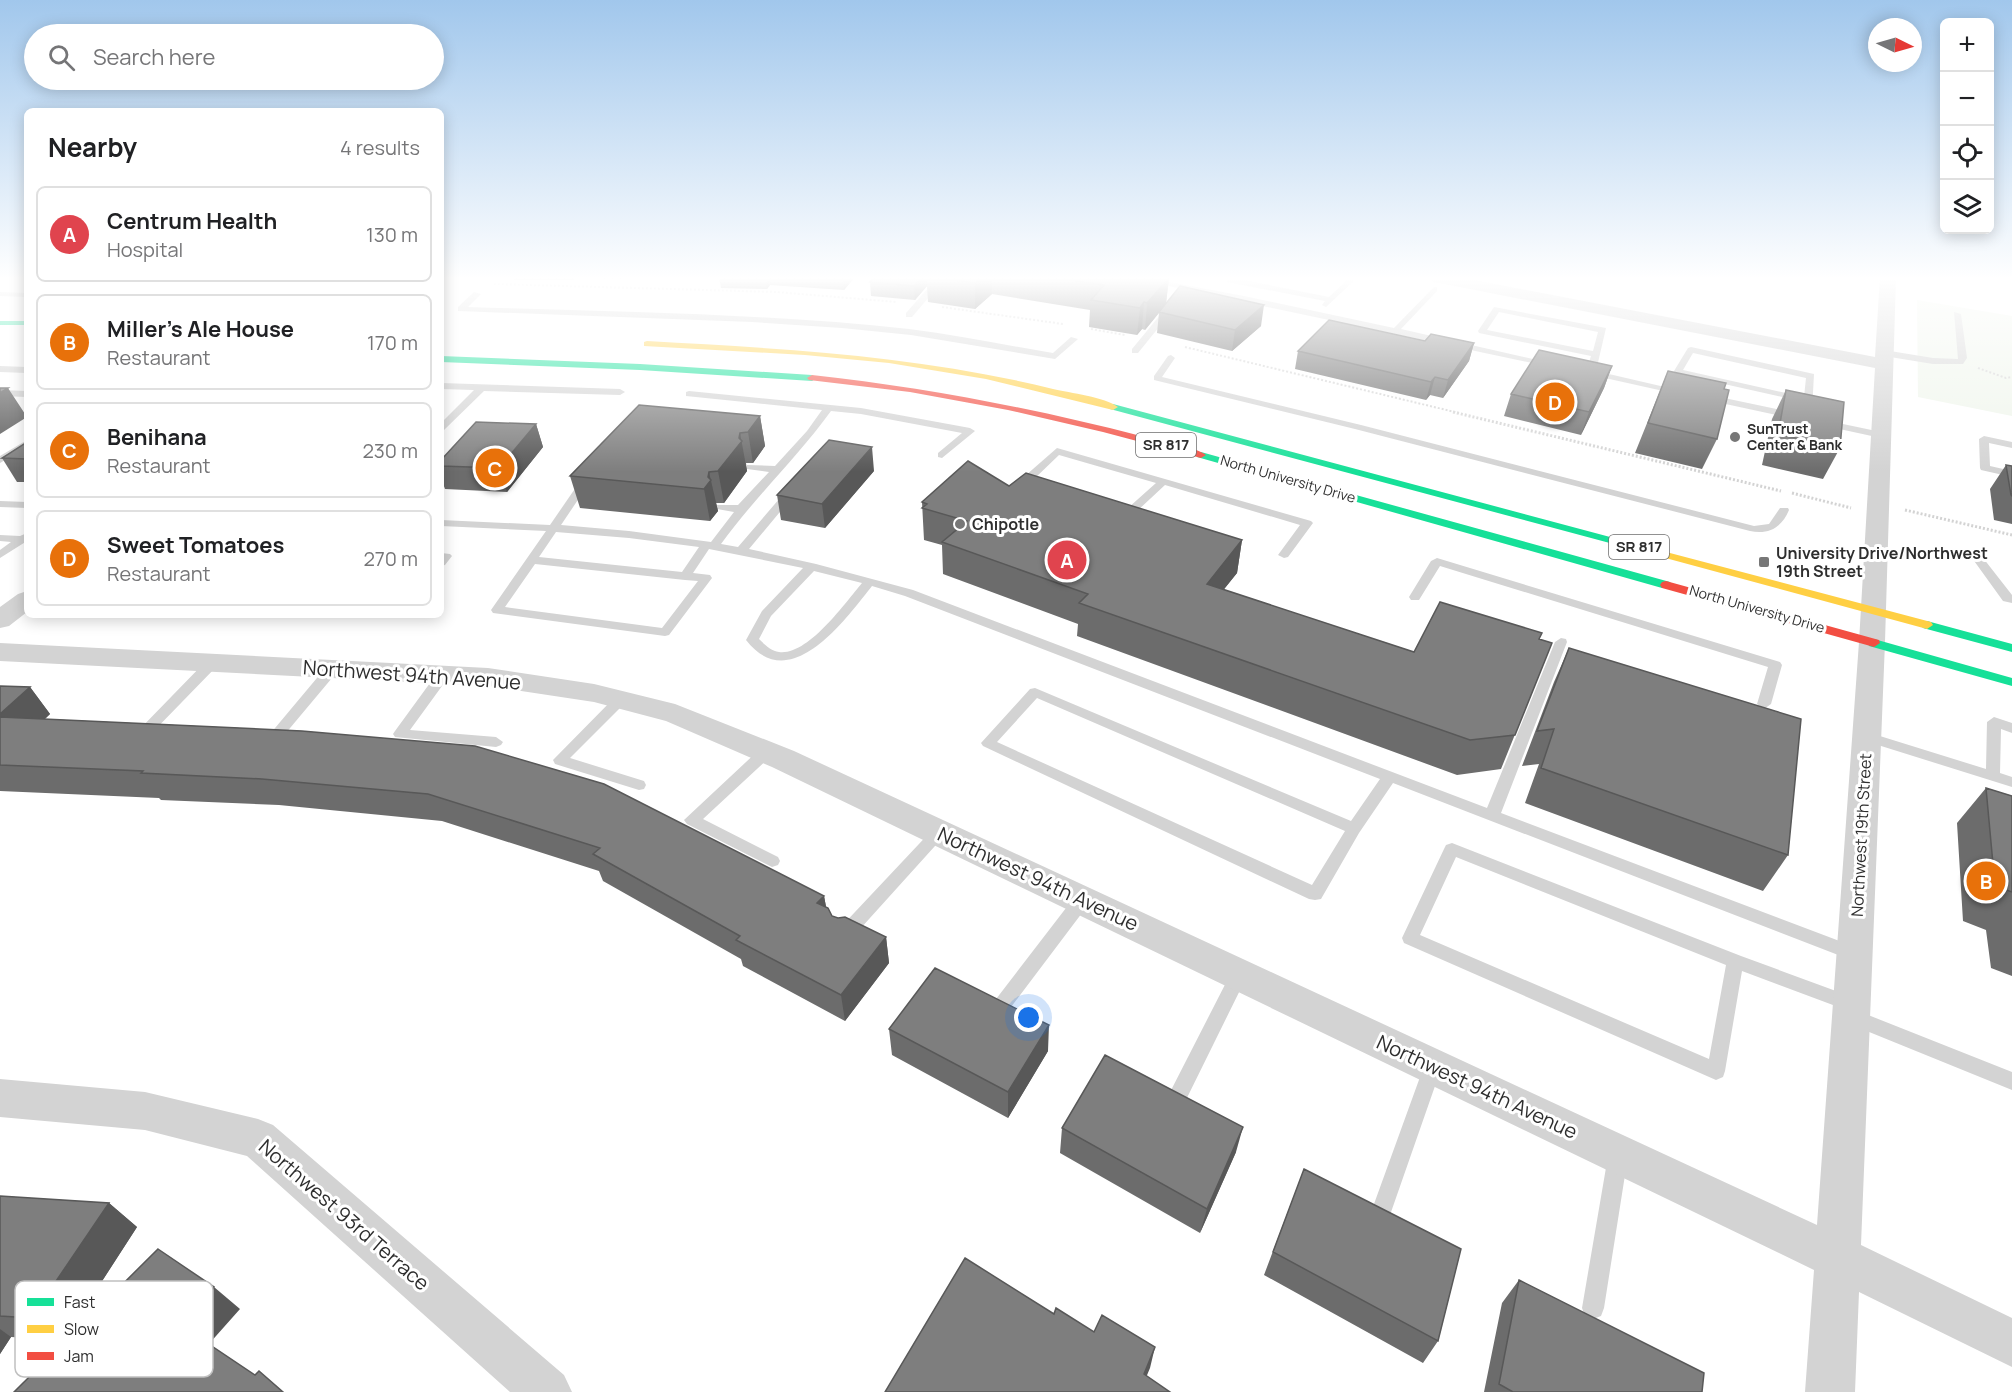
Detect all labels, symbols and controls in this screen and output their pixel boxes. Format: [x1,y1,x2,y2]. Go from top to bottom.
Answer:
north arrow [1868,18,1922,72]
map controls [1940,18,1994,234]
button: + [1940,18,1994,72]
search box [24,24,444,90]
icon: search [45,41,78,74]
text: Search here [93,42,215,72]
button: − [1940,72,1994,126]
button: locate [1940,126,1994,180]
text: Nearby [48,129,137,165]
text: 4 results [340,134,420,161]
button: layers [1940,180,1994,234]
text: Centrum Health [107,206,277,236]
text: A [63,221,76,248]
text: 130 m [366,221,418,248]
text: Hospital [107,236,183,263]
text: Miller's Ale House [107,314,294,344]
text: B [63,329,76,356]
text: 170 m [367,329,418,356]
text: Restaurant [107,344,211,371]
pin: D [1536,380,1574,424]
place label: SunTrust Center & Bank [1747,419,1843,454]
text: Benihana [107,422,207,452]
marker: SunTrust Center & Bank [1728,430,1742,444]
road number: SR 817 [1136,433,1196,457]
text: C [62,437,77,464]
text: 230 m [362,437,418,464]
pin: C [476,446,514,490]
street label: North University Drive [1218,450,1358,507]
text: Restaurant [107,452,211,479]
place label: Chipotle [972,513,1039,535]
marker: Chipotle [953,517,967,531]
text: Sweet Tomatoes [107,530,284,560]
road number: SR 817 [1609,535,1669,559]
pin: A [1048,538,1086,582]
place label: University Drive/Northwest 19th Street [1776,542,1988,582]
text: D [62,545,77,572]
text: 270 m [363,545,418,572]
marker: University Drive/Northwest 19th Street [1757,555,1771,569]
text: Restaurant [107,560,211,587]
street label: North University Drive [1687,580,1827,637]
street label: Northwest 94th Avenue [302,653,522,696]
street label: Northwest 19th Street [1846,753,1876,917]
street label: Northwest 94th Avenue [934,820,1143,937]
pin: B [1966,858,2006,904]
your location [1014,1003,1043,1032]
street label: Northwest 94th Avenue [1373,1028,1582,1145]
street label: Northwest 93rd Terrace [253,1133,435,1296]
legend [15,1281,213,1377]
text: Fast [64,1291,95,1313]
text: Slow [64,1318,99,1340]
text: Jam [64,1345,94,1367]

